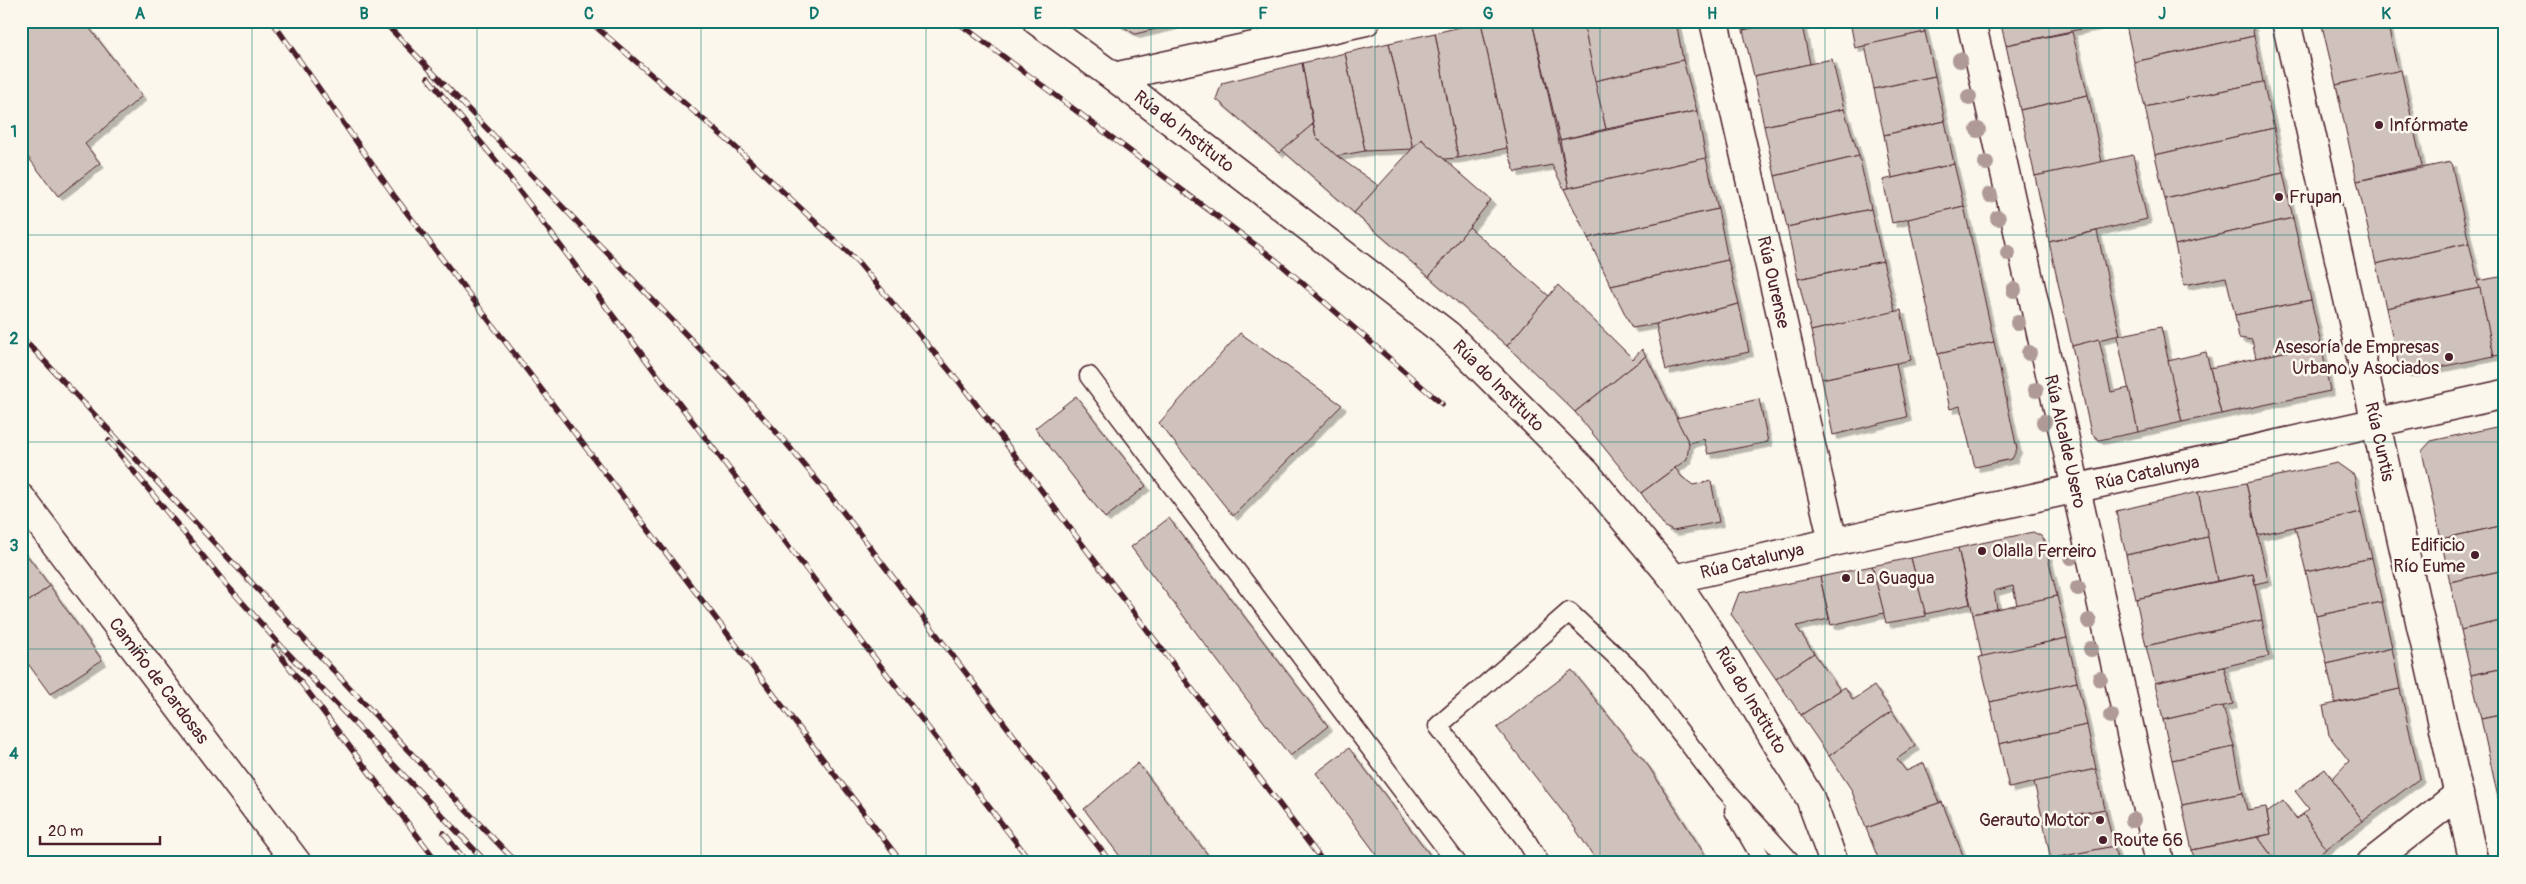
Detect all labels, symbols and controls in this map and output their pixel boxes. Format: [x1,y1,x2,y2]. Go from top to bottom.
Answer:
text: A [135,4,146,24]
text: B [359,4,369,24]
text: C [584,4,594,24]
text: D [809,4,819,24]
text: E [1034,4,1043,24]
text: F [1258,4,1268,24]
text: G [1483,4,1494,24]
text: H [1707,4,1717,24]
text: I [1935,4,1939,24]
text: J [2158,4,2166,24]
text: K [2381,4,2391,24]
street label: Rúa do Instituto [1129,86,1239,178]
place label: Infórmate [2389,114,2468,137]
marker: Infórmate [2373,119,2385,131]
text: 1 [11,122,17,142]
place label: Frupan [2289,186,2342,209]
marker: Frupan [2273,191,2285,203]
street label: Rúa Ourense [1752,234,1795,331]
text: 2 [10,329,19,349]
street label: Rúa do Instituto [1448,335,1549,437]
place label: Asesoría de Empresas Urbano y Asociados [2274,336,2439,380]
marker: Asesoría de Empresas Urbano y Asociados [2443,351,2455,363]
street label: Rúa Alcalde Usero [2039,373,2091,511]
street label: Rúa Cuntis [2359,400,2399,484]
street label: Rúa Catalunya [2093,451,2202,496]
place label: Edificio Río Eume [2393,534,2465,578]
text: 3 [10,536,19,556]
street label: Rúa Catalunya [1698,538,1806,585]
place label: Olalla Ferreiro [1992,540,2097,563]
marker: Olalla Ferreiro [1976,545,1988,557]
marker: Edificio Río Eume [2469,549,2481,561]
place label: La Guagua [1856,567,1934,590]
marker: La Guagua [1840,572,1852,584]
street label: Camiño de Cardosas [104,613,214,749]
street label: Rúa do Instituto [1710,643,1792,758]
text: 4 [9,744,19,764]
place label: Gerauto Motor [1979,809,2091,832]
scale bar [40,814,160,846]
marker: Gerauto Motor [2094,814,2106,826]
text: 20 m [48,822,83,841]
place label: Route 66 [2113,829,2183,852]
marker: Route 66 [2097,834,2109,846]

